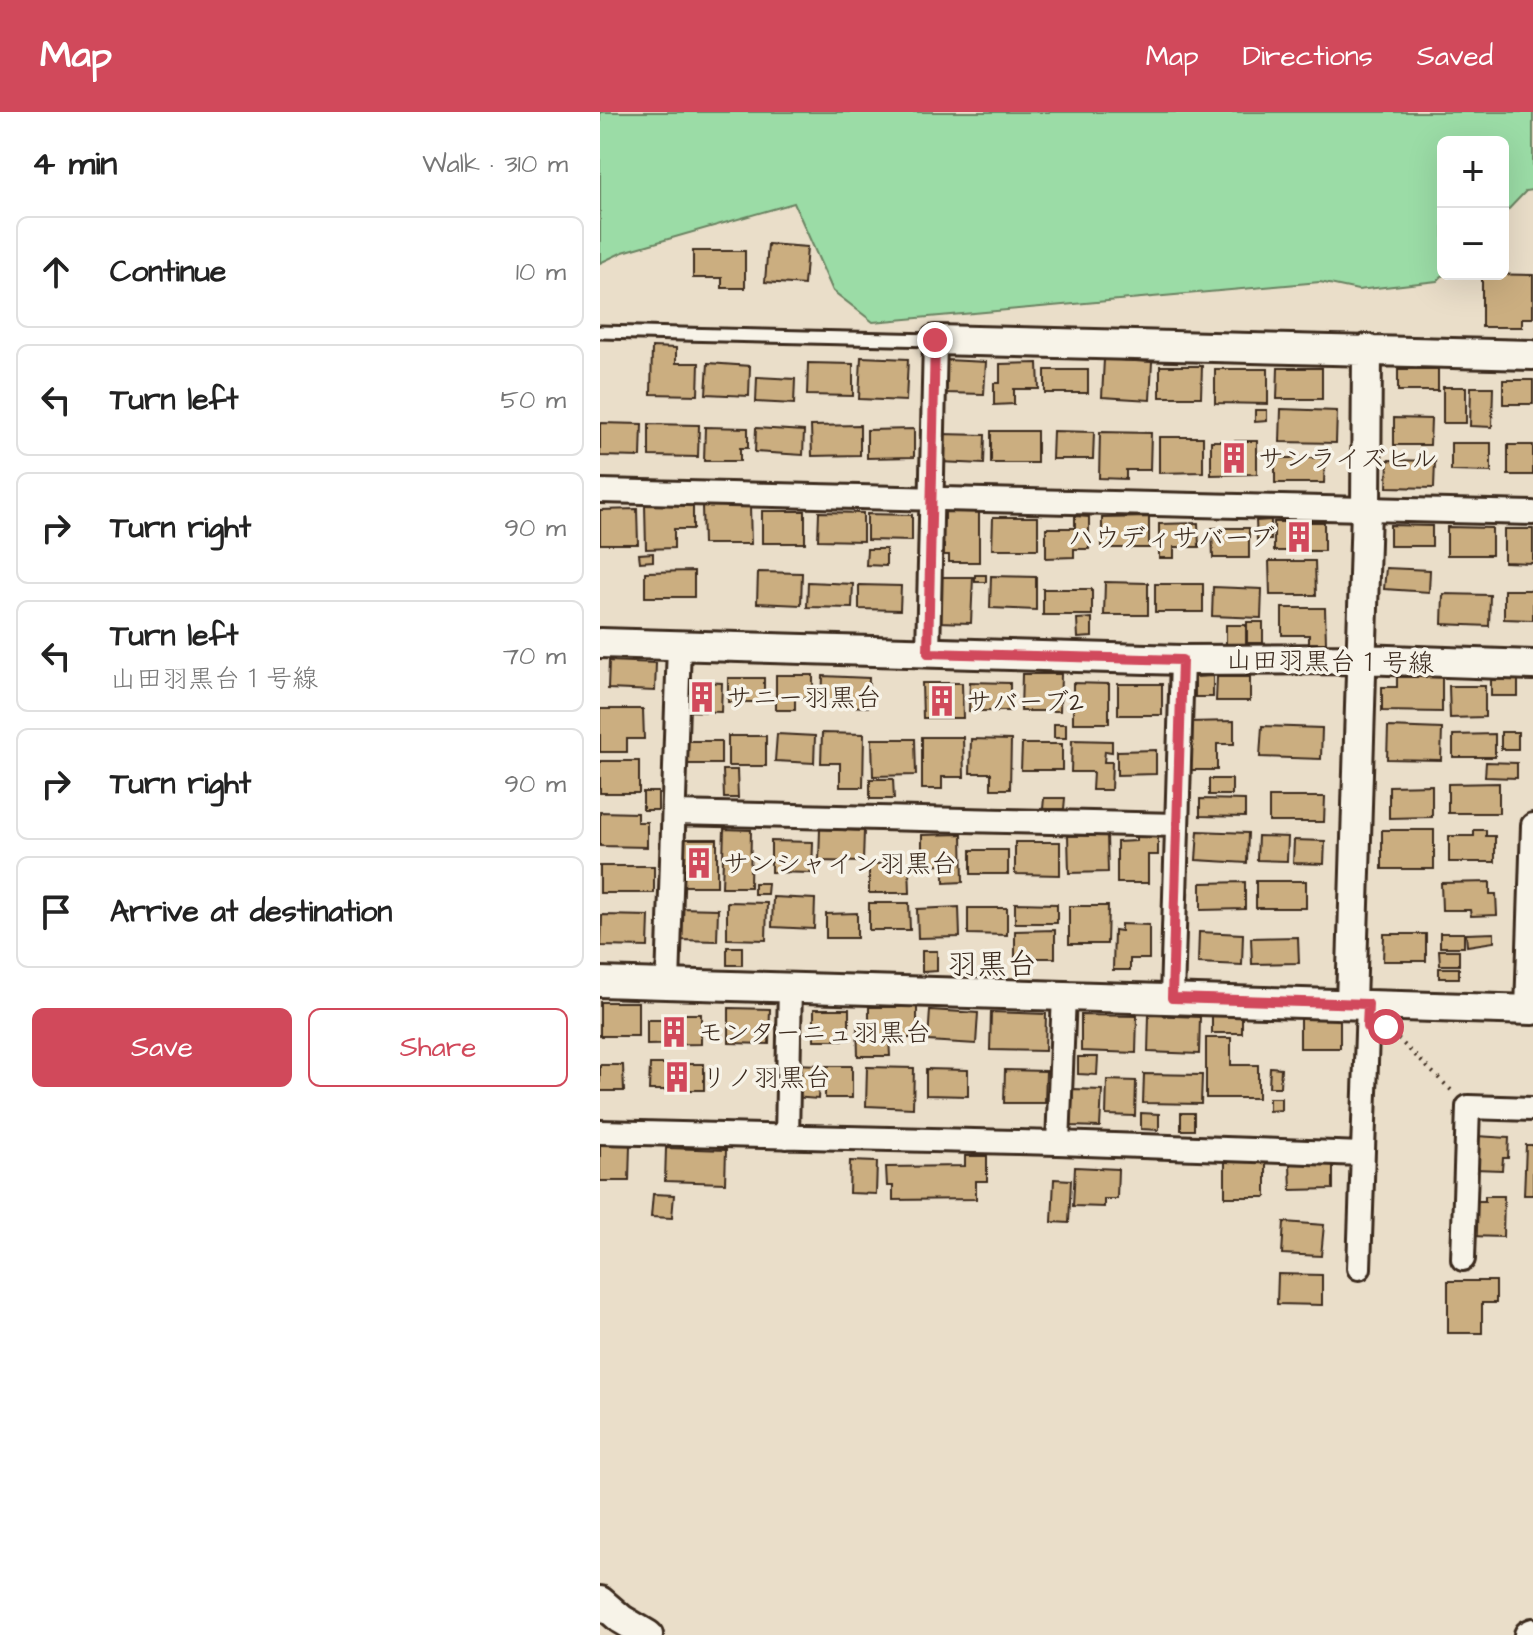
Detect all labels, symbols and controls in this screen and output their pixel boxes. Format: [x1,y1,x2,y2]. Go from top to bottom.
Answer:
text: Map [40,30,112,82]
text: Map [1146,37,1199,76]
text: Directions [1243,37,1373,76]
text: Saved [1417,37,1493,76]
map controls [1437,136,1509,280]
button: + [1437,136,1509,208]
text: 4 min [32,140,117,188]
text: Walk · 310 m [422,146,568,182]
button: − [1437,208,1509,280]
icon: ahead [34,250,78,294]
text: Continue [110,251,226,293]
text: 10 m [516,254,566,290]
route end [917,322,953,358]
icon: left [34,378,78,422]
text: Turn left [110,379,238,421]
text: 50 m [501,382,566,418]
building icon: サンライズヒル [1217,441,1251,475]
place label: サンライズヒル [1258,441,1437,477]
icon: right [34,506,78,550]
text: Turn right [110,507,251,549]
text: 90 m [504,510,566,546]
place label: ハウディサバーブ [1068,520,1275,556]
building icon: ハウディサバーブ [1282,520,1316,554]
text: Turn left [110,615,238,657]
icon: left [34,634,78,678]
text: 70 m [503,638,566,674]
street label: 山田羽黒台１号線 [1226,642,1434,682]
text: 山田羽黒台１号線 [110,661,318,697]
building icon: サニー羽黒台 [685,680,719,714]
place label: サニー羽黒台 [726,680,881,716]
building icon: サバーブ2 [925,684,959,718]
place label: サバーブ2 [966,684,1084,720]
icon: right [34,762,78,806]
text: Turn right [110,763,251,805]
text: 90 m [504,766,566,802]
building icon: サンシャイン羽黒台 [682,846,716,880]
place label: サンシャイン羽黒台 [723,846,957,882]
icon: arrive [34,890,78,934]
text: Arrive at destination [110,891,392,933]
district label: 羽黒台 [947,944,1037,986]
button: Save [32,1008,292,1087]
button: Share [308,1008,568,1087]
route start [1368,1009,1404,1045]
building icon: モンターニュ羽黒台 [657,1015,691,1049]
place label: モンターニュ羽黒台 [698,1015,931,1051]
building icon: リノ羽黒台 [660,1060,694,1094]
place label: リノ羽黒台 [701,1060,831,1096]

